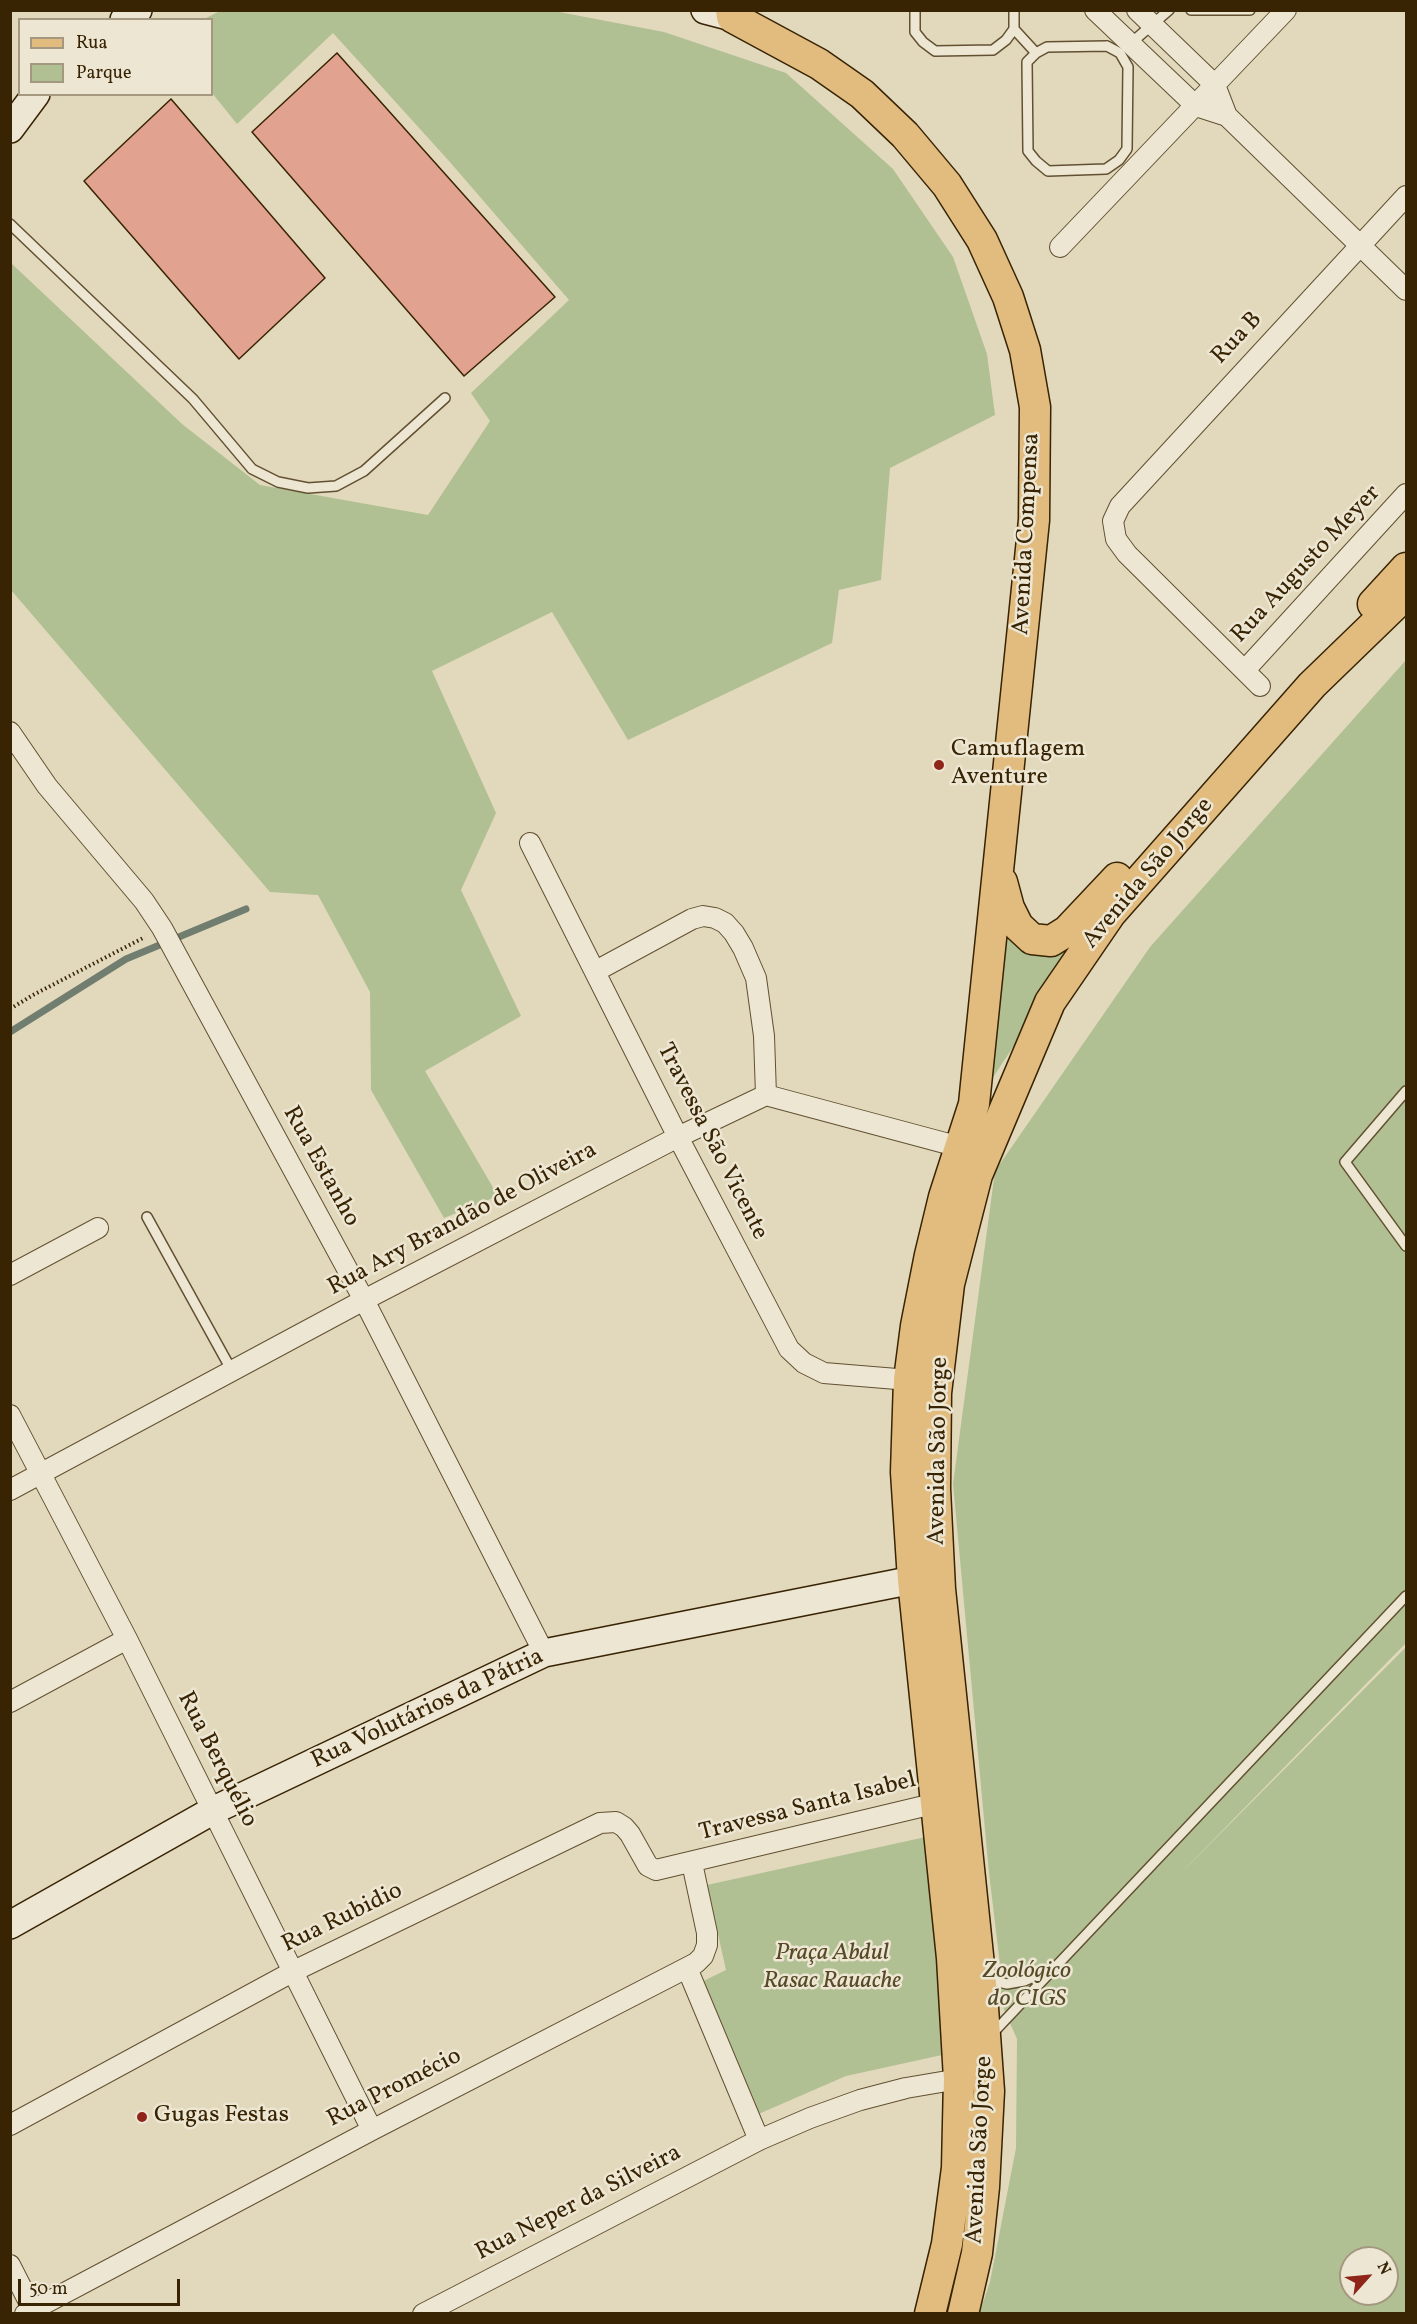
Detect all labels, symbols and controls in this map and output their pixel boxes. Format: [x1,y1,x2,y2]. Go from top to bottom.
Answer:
legend [18,18,213,96]
text: Rua [76,31,107,56]
text: Parque [76,61,131,86]
street label: Rua B [1206,307,1270,371]
street label: Avenida Compensa [1008,432,1048,636]
street label: Rua Augusto Meyer [1226,480,1388,650]
place label: Camuflagem Aventure [951,737,1085,793]
marker: Camuflagem Aventure [932,758,946,772]
street label: Avenida São Jorge [1077,793,1221,955]
street label: Travessa São Vicente [649,1039,773,1245]
street label: Rua Estanho [275,1102,365,1232]
street label: Rua Ary Brandão de Oliveira [324,1137,602,1303]
street label: Avenida São Jorge [924,1357,956,1545]
street label: Rua Volutários da Pátria [307,1643,549,1777]
street label: Rua Berquélio [170,1687,262,1833]
street label: Travessa Santa Isabel [697,1767,919,1849]
street label: Rua Rubidio [278,1877,408,1961]
park label: Praça Abdul Rasac Rauache [763,1941,901,1997]
park label: Zoológico do CIGS [983,1959,1071,2015]
street label: Rua Promécio [323,2043,467,2135]
street label: Avenida São Jorge [962,2055,1000,2245]
place label: Gugas Festas [154,2103,289,2131]
marker: Gugas Festas [135,2110,149,2124]
street label: Rua Neper da Silveira [471,2140,687,2268]
north arrow [1339,2246,1399,2306]
text: N [1371,2259,1396,2279]
scale bar [21,2267,183,2305]
text: 50 m [29,2277,68,2302]

